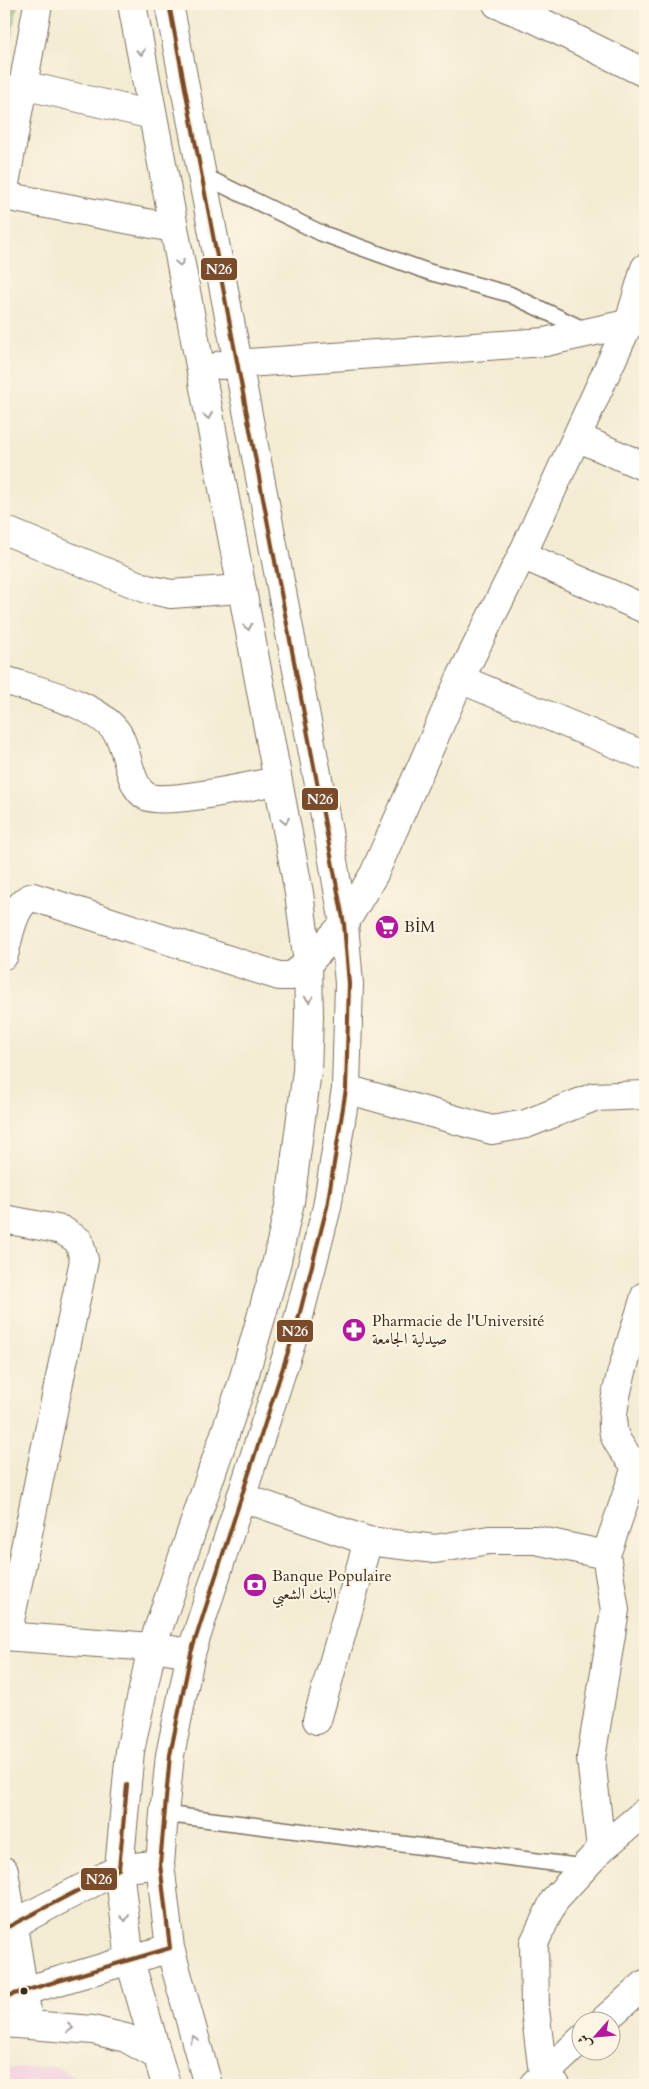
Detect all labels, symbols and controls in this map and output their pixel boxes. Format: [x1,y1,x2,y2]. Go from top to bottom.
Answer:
one-way arrow [135,47,145,56]
line badge: N26 [200,257,238,281]
one-way arrow [174,259,184,268]
text: N26 [206,260,232,279]
one-way arrow [203,411,213,420]
one-way arrow [242,623,252,632]
line badge: N26 [301,787,339,811]
text: N26 [307,790,333,809]
one-way arrow [279,817,290,825]
supermarket icon: BİM [374,914,400,940]
place label: BİM [404,916,435,938]
one-way arrow [304,996,314,1003]
place label: Pharmacie de l'Université صيدلية الجامعة [372,1310,545,1350]
pharmacy icon: Pharmacie de l'Université صيدلية الجامعة [341,1317,367,1343]
line badge: N26 [276,1319,314,1343]
text: N26 [282,1322,308,1341]
place label: Banque Populaire البنك الشعبي [272,1565,392,1609]
bank icon: Banque Populaire البنك الشعبي [242,1572,268,1598]
line badge: N26 [80,1867,118,1891]
text: N26 [86,1870,112,1889]
one-way arrow [119,1914,130,1922]
unlabelled marker [19,1986,29,1996]
north arrow [572,2012,622,2062]
one-way arrow [66,2022,74,2033]
text: ش [573,2031,596,2052]
one-way arrow [189,2034,200,2043]

